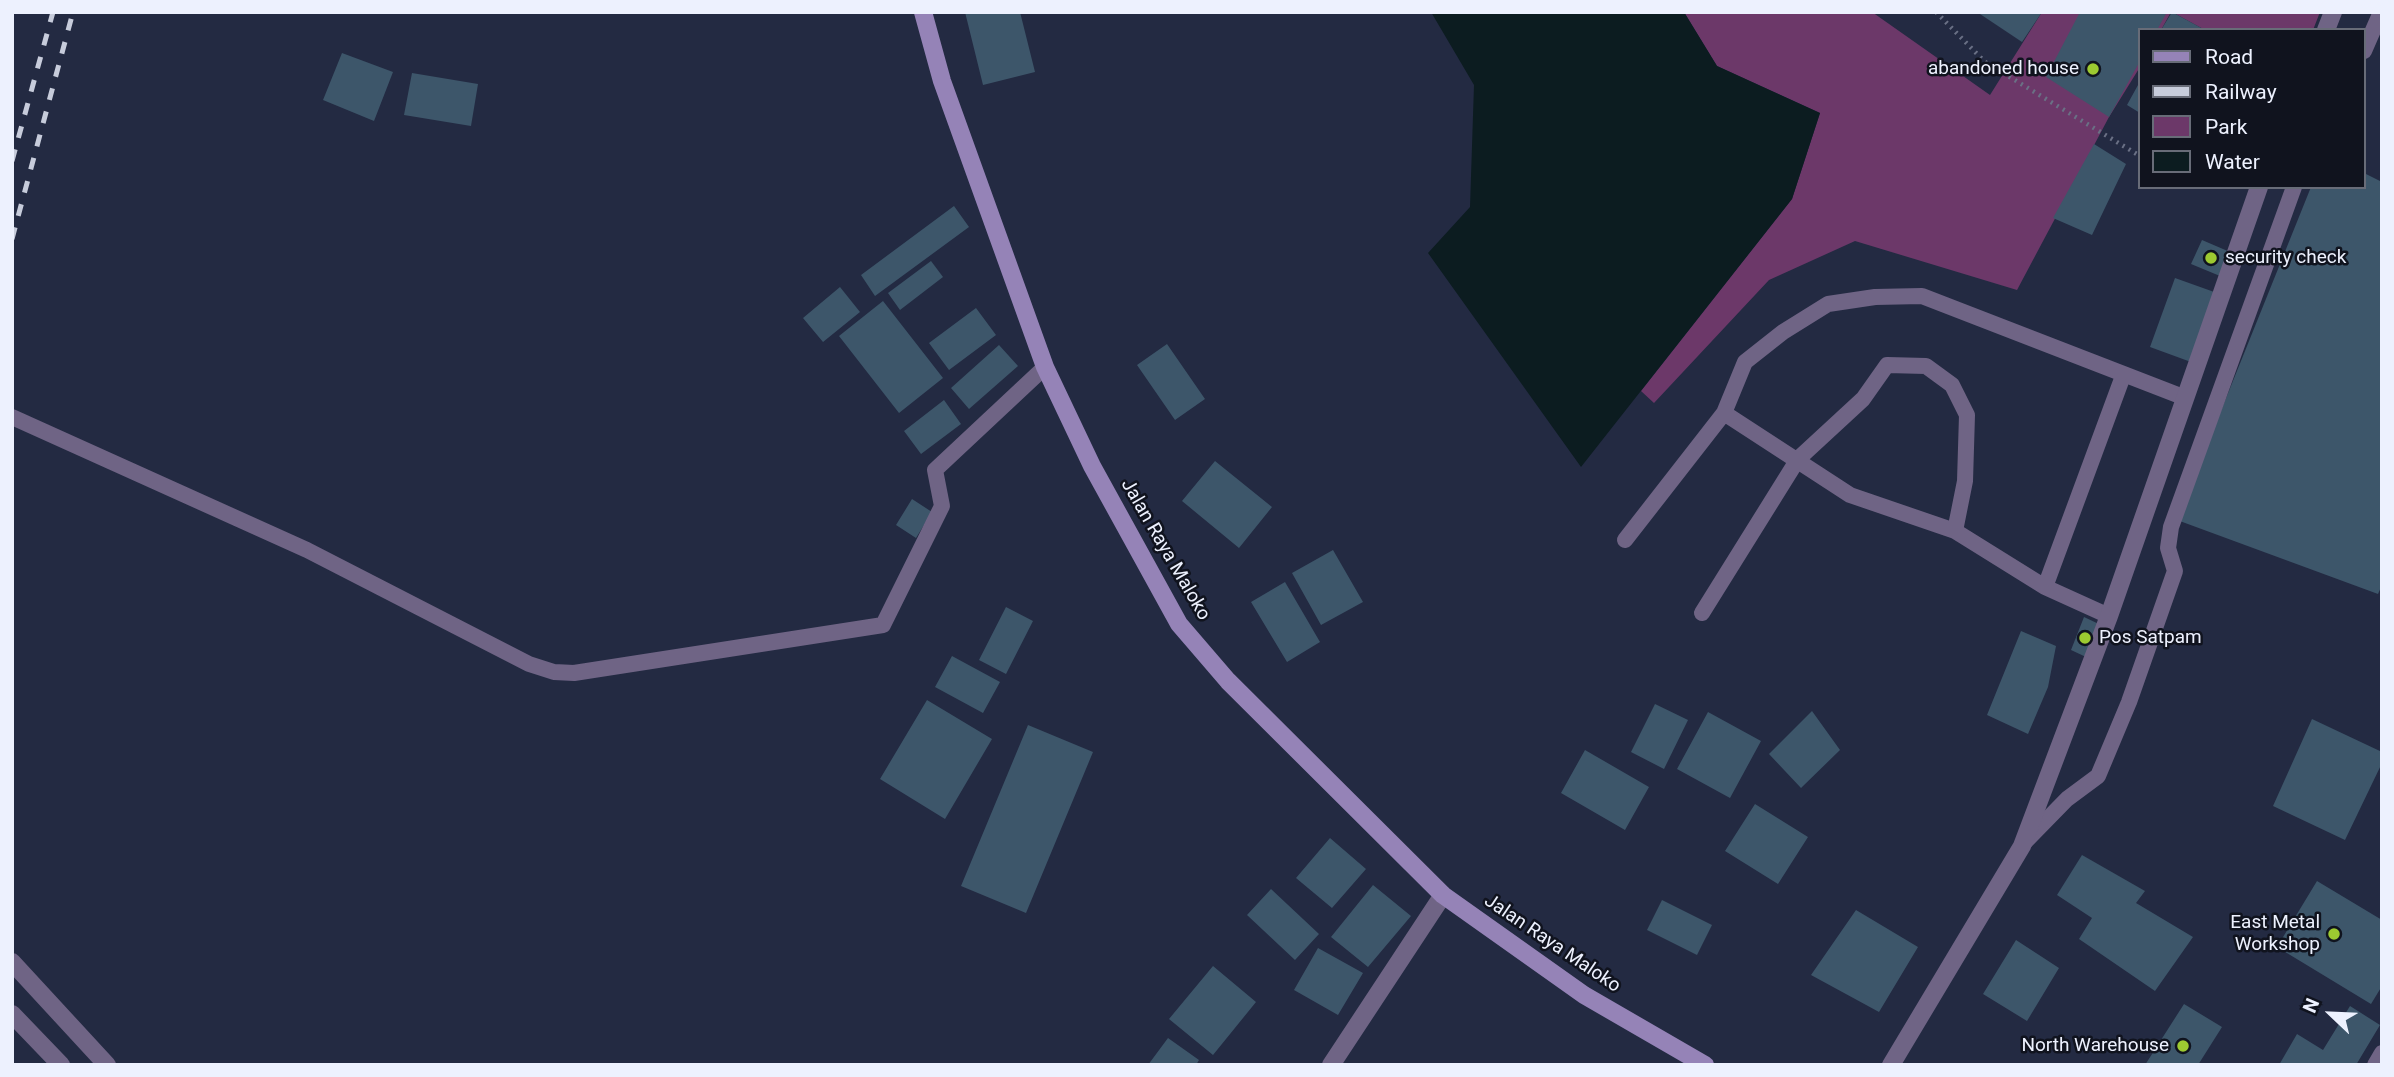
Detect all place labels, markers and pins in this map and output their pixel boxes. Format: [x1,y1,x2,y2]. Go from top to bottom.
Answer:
place label: abandoned house [1928,58,2079,80]
marker: abandoned house [2085,61,2101,77]
place label: security check [2225,247,2346,269]
marker: security check [2203,250,2219,266]
place label: Pos Satpam [2099,627,2202,649]
marker: Pos Satpam [2077,630,2093,646]
place label: East Metal Workshop [2230,912,2320,956]
marker: East Metal Workshop [2326,926,2342,942]
place label: North Warehouse [2021,1035,2169,1057]
marker: North Warehouse [2175,1038,2191,1054]

